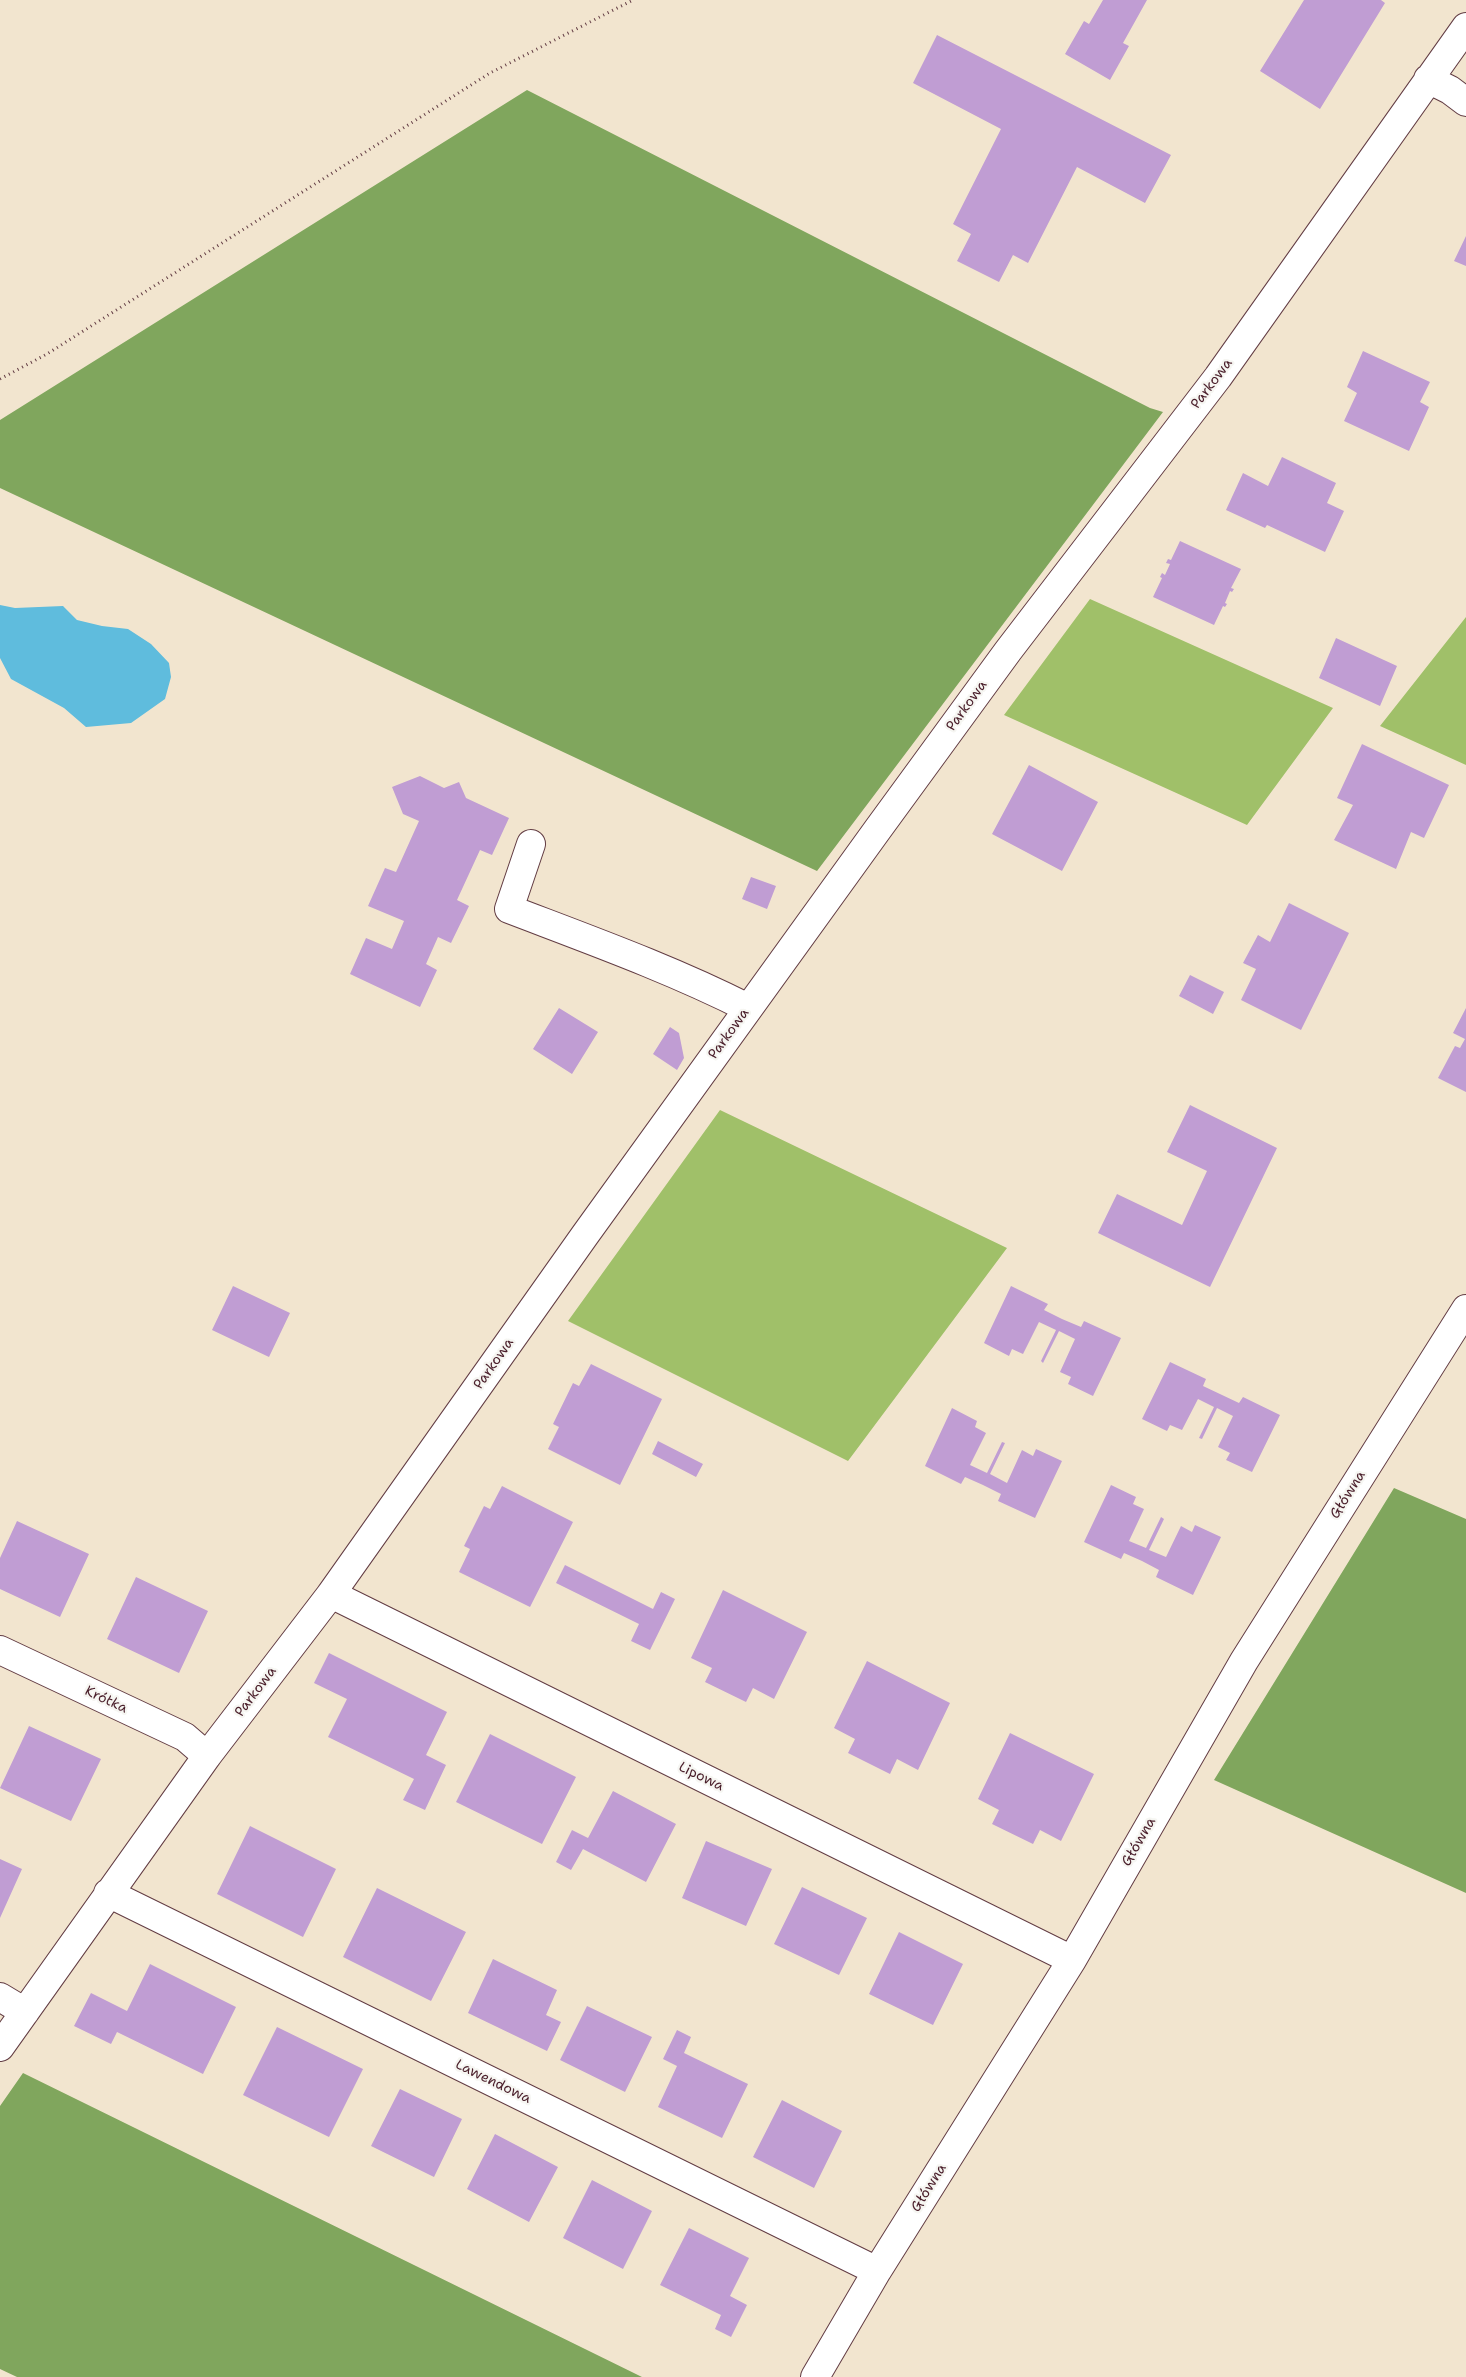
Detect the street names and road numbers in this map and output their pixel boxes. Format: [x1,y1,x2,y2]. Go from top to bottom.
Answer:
street label: Parkowa [1188,356,1236,412]
street label: Parkowa [943,677,991,735]
street label: Parkowa [705,1005,753,1063]
street label: Parkowa [470,1335,518,1393]
street label: Główna [1327,1468,1369,1522]
street label: Parkowa [232,1664,280,1720]
street label: Krótka [82,1683,130,1717]
street label: Lipowa [676,1759,726,1795]
street label: Główna [1118,1815,1160,1869]
street label: Lawendowa [453,2056,533,2108]
street label: Główna [908,2161,950,2215]

